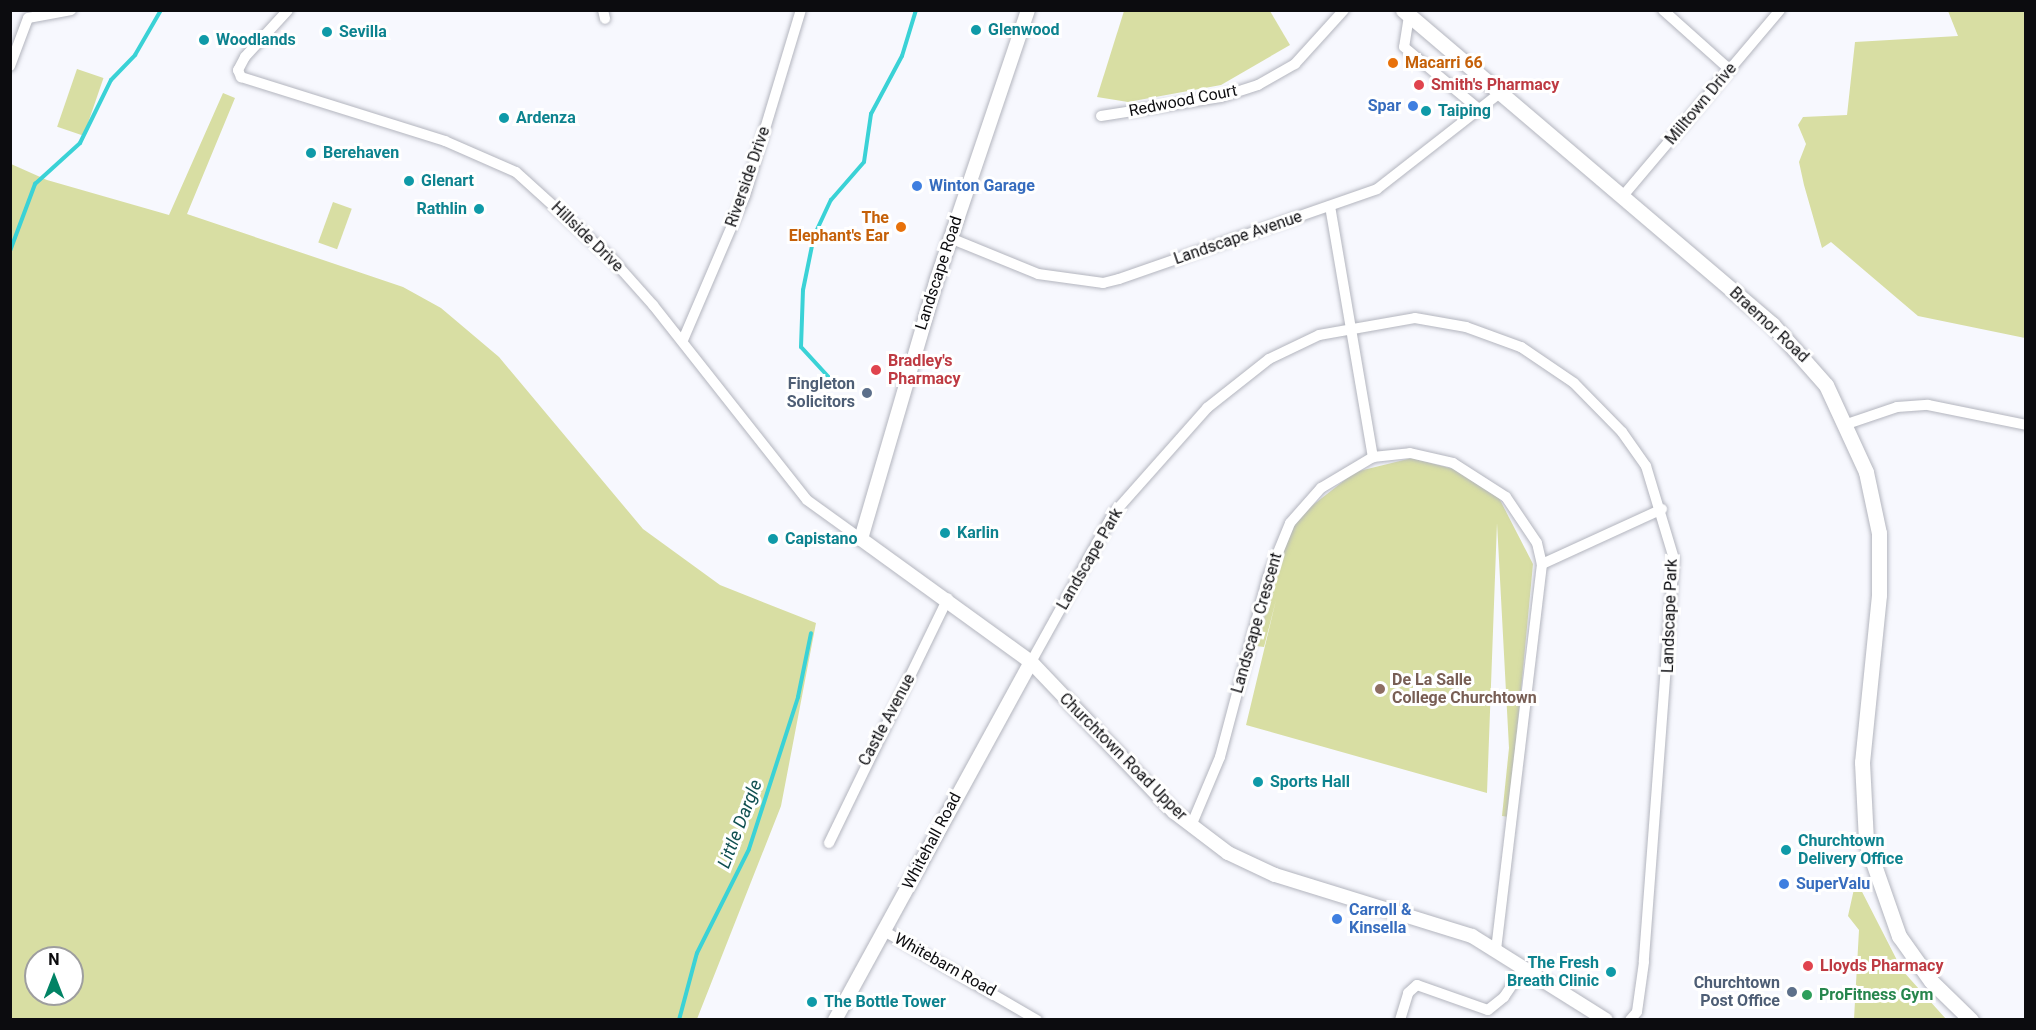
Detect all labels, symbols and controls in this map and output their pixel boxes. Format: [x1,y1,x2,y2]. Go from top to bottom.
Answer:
place label: Glenwood [988,20,1060,40]
place label: Sevilla [339,22,387,42]
marker: Glenwood [969,23,983,37]
marker: Sevilla [320,25,334,39]
place label: Woodlands [216,30,296,50]
marker: Woodlands [197,33,211,47]
place label: Macarri 66 [1405,53,1483,73]
marker: Macarri 66 [1386,56,1400,70]
street label: Milltown Drive [1661,59,1741,149]
place label: Smith's Pharmacy [1431,75,1559,95]
marker: Smith's Pharmacy [1412,78,1426,92]
street label: Redwood Court [1127,81,1239,121]
place label: Spar [1368,96,1401,116]
marker: Spar [1406,99,1420,113]
place label: Taiping [1438,101,1491,121]
marker: Taiping [1419,104,1433,118]
place label: Ardenza [516,108,576,128]
marker: Ardenza [497,111,511,125]
street label: Riverside Drive [722,124,774,230]
place label: Berehaven [323,143,399,163]
marker: Berehaven [304,146,318,160]
place label: Glenart [421,171,474,191]
marker: Glenart [402,174,416,188]
place label: Winton Garage [929,176,1035,196]
marker: Winton Garage [910,179,924,193]
street label: Hillside Drive [547,198,627,276]
place label: Rathlin [416,199,467,219]
marker: Rathlin [472,202,486,216]
street label: Landscape Avenue [1171,207,1305,269]
place label: The Elephant's Ear [789,208,889,246]
street label: Landscape Road [912,214,966,332]
marker: The Elephant's Ear [894,220,908,234]
street label: Braemor Road [1725,283,1813,367]
place label: Bradley's Pharmacy [888,351,961,389]
marker: Bradley's Pharmacy [869,363,883,377]
place label: Fingleton Solicitors [787,374,855,412]
marker: Fingleton Solicitors [860,386,874,400]
street label: Landscape Park [1053,505,1127,613]
place label: Karlin [957,523,999,543]
marker: Karlin [938,526,952,540]
place label: Capistano [785,529,857,549]
marker: Capistano [766,532,780,546]
street label: Landscape Crescent [1228,551,1286,695]
street label: Landscape Park [1658,559,1682,673]
place label: De La Salle College Churchtown [1392,670,1537,708]
street label: Castle Avenue [855,671,919,769]
marker: De La Salle College Churchtown [1373,682,1387,696]
street label: Churchtown Road Upper [1055,689,1191,825]
place label: Sports Hall [1270,772,1350,792]
marker: Sports Hall [1251,775,1265,789]
water label: Little Dargle [713,777,767,871]
street label: Whitehall Road [899,789,965,893]
place label: Churchtown Delivery Office [1798,831,1903,869]
marker: Churchtown Delivery Office [1779,843,1793,857]
place label: SuperValu [1796,874,1870,894]
marker: SuperValu [1777,877,1791,891]
place label: Carroll & Kinsella [1349,900,1412,938]
marker: Carroll & Kinsella [1330,912,1344,926]
street label: Whitebarn Road [891,929,999,1001]
north arrow [24,946,84,1006]
text: N [48,950,60,969]
place label: The Fresh Breath Clinic [1507,953,1599,991]
place label: Lloyds Pharmacy [1820,956,1943,976]
marker: Lloyds Pharmacy [1801,959,1815,973]
marker: The Fresh Breath Clinic [1604,965,1618,979]
place label: Churchtown Post Office [1694,973,1780,1011]
marker: Churchtown Post Office [1785,985,1799,999]
place label: ProFitness Gym [1819,985,1933,1005]
marker: ProFitness Gym [1800,988,1814,1002]
place label: The Bottle Tower [824,992,946,1012]
marker: The Bottle Tower [805,995,819,1009]

